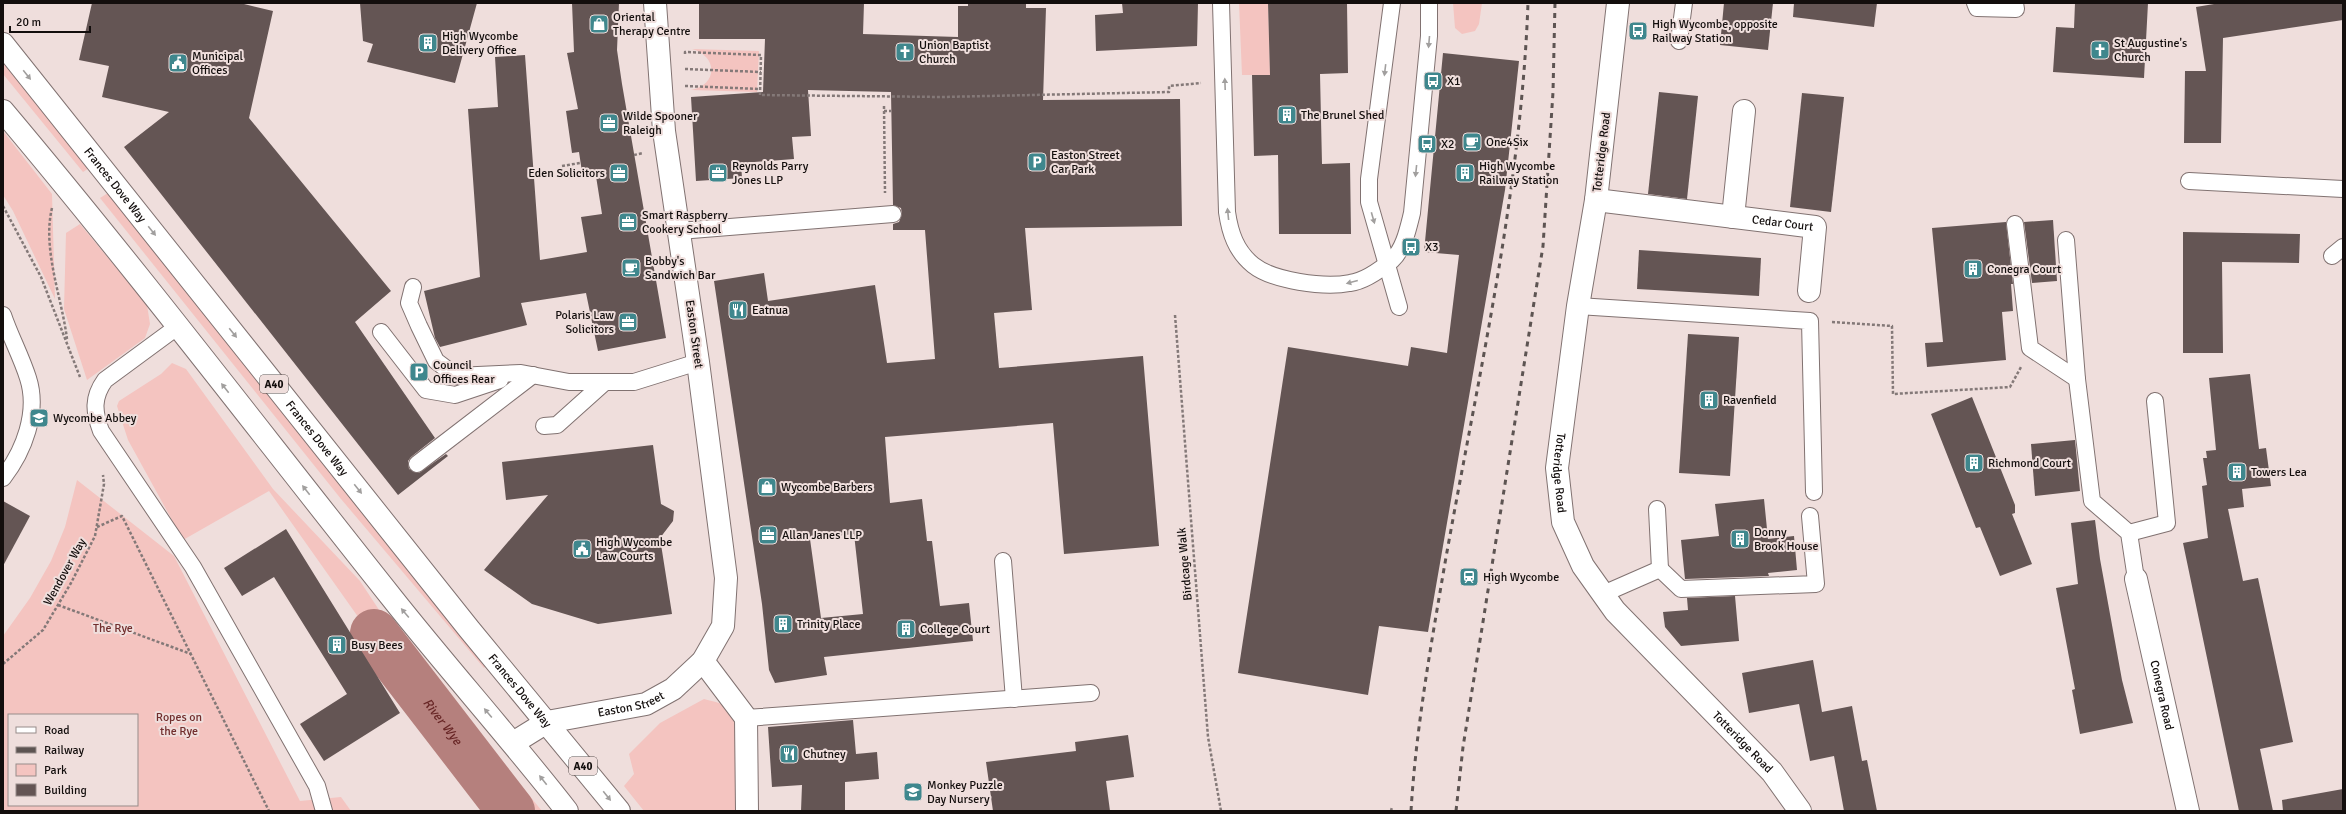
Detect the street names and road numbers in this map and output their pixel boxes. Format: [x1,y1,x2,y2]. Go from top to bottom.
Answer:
street label: Totteridge Road [1590,111,1614,193]
street label: Frances Dove Way [81,144,150,226]
street label: Cedar Court [1751,212,1814,234]
street label: Easton Street [682,299,706,369]
road number: A40 [260,375,288,393]
street label: Frances Dove Way [283,398,352,479]
street label: Totteridge Road [1549,432,1569,514]
street label: Birdcage Walk [1174,527,1196,601]
street label: Wendover Way [40,535,90,608]
street label: Frances Dove Way [485,651,555,731]
street label: Conegra Road [2147,659,2177,731]
street label: Easton Street [596,688,667,720]
street label: Totteridge Road [1709,708,1776,776]
road number: A40 [569,757,597,775]

